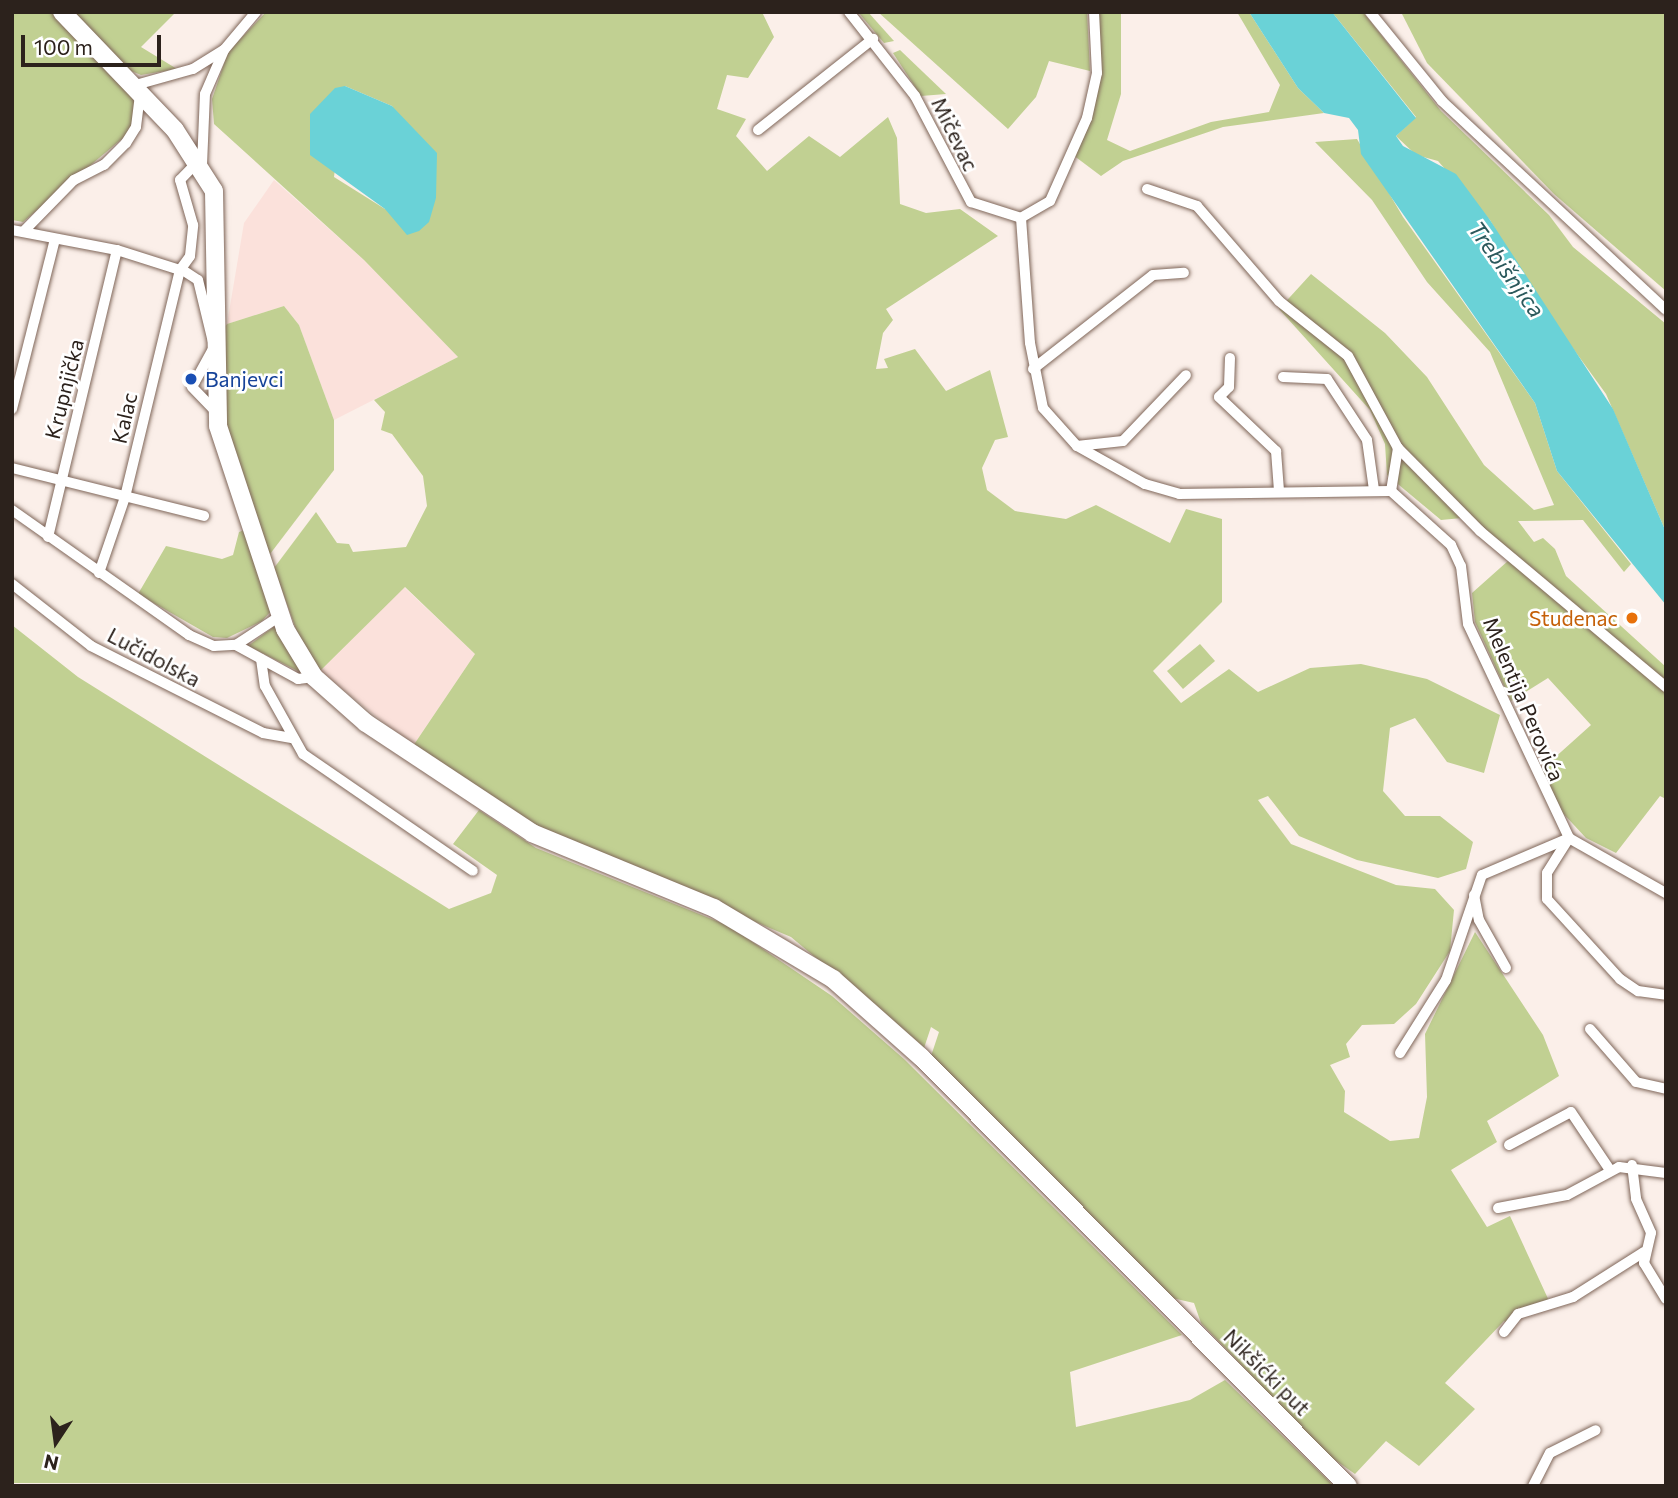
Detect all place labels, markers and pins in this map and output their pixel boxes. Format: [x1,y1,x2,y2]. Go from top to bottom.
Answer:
place label: Banjevci [205,366,284,392]
marker: Banjevci [183,371,199,387]
place label: Studenac [1529,605,1618,631]
marker: Studenac [1624,610,1640,626]

